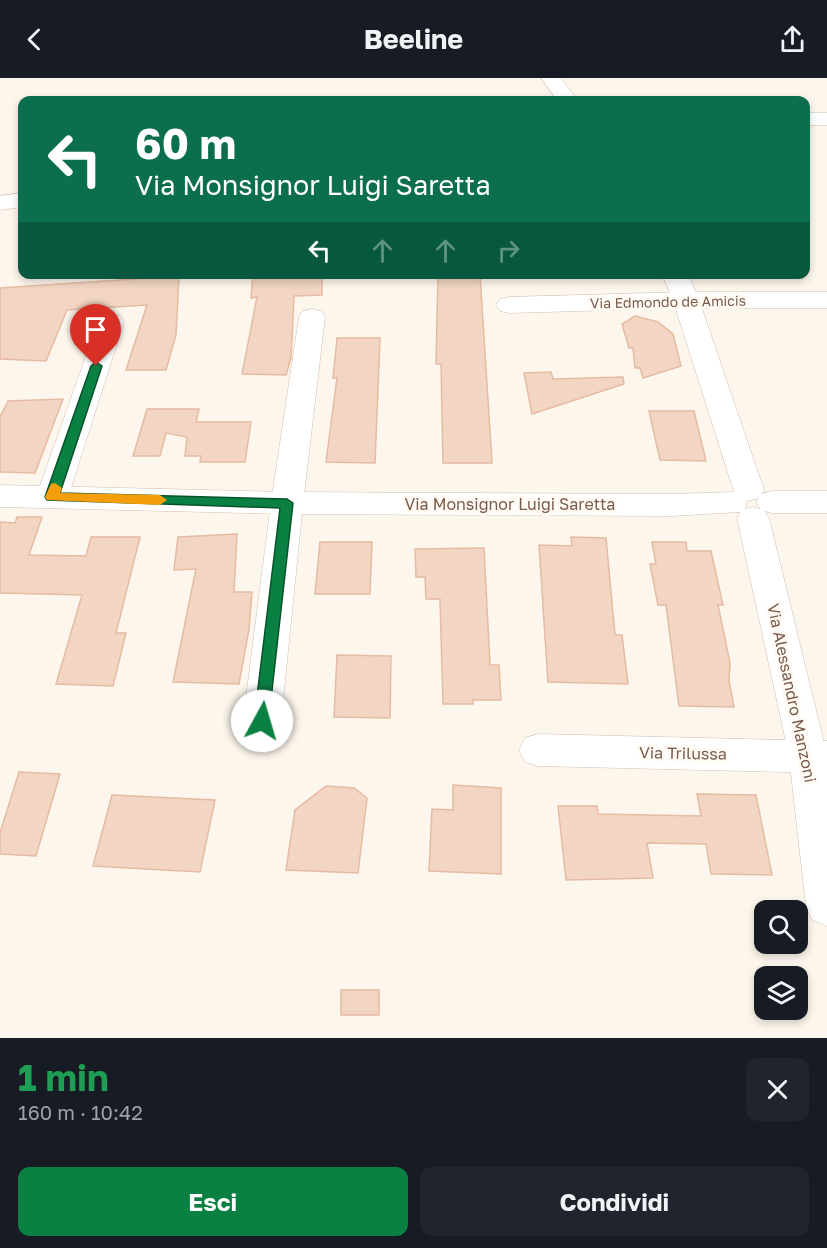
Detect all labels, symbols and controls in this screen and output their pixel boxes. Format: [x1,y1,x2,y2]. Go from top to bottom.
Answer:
icon: back [18,23,51,56]
text: Beeline [364,23,463,55]
icon: share [776,23,809,56]
text: 60 m [135,118,236,168]
icon: left [36,120,114,198]
text: Via Monsignor Luigi Saretta [135,169,491,201]
icon: left [303,234,336,267]
icon: ahead [366,234,399,267]
icon: ahead [429,234,462,267]
icon: right [492,234,525,267]
street label: Via Edmondo de Amicis [590,292,746,311]
pin [70,304,121,366]
icon: arrive [79,313,112,346]
street label: Via Monsignor Luigi Saretta [405,494,615,514]
street label: Via Alessandro Manzoni [763,602,821,784]
position arrow [230,689,294,753]
street label: Via Trilussa [639,742,727,764]
map controls [754,900,808,1020]
button: search [754,900,808,954]
button: layers [754,966,808,1020]
text: 1 min [18,1056,109,1099]
button: close [746,1058,809,1121]
text: 160 m · 10:42 [18,1100,143,1124]
button: Esci [18,1167,408,1236]
button: Condividi [420,1167,809,1236]

